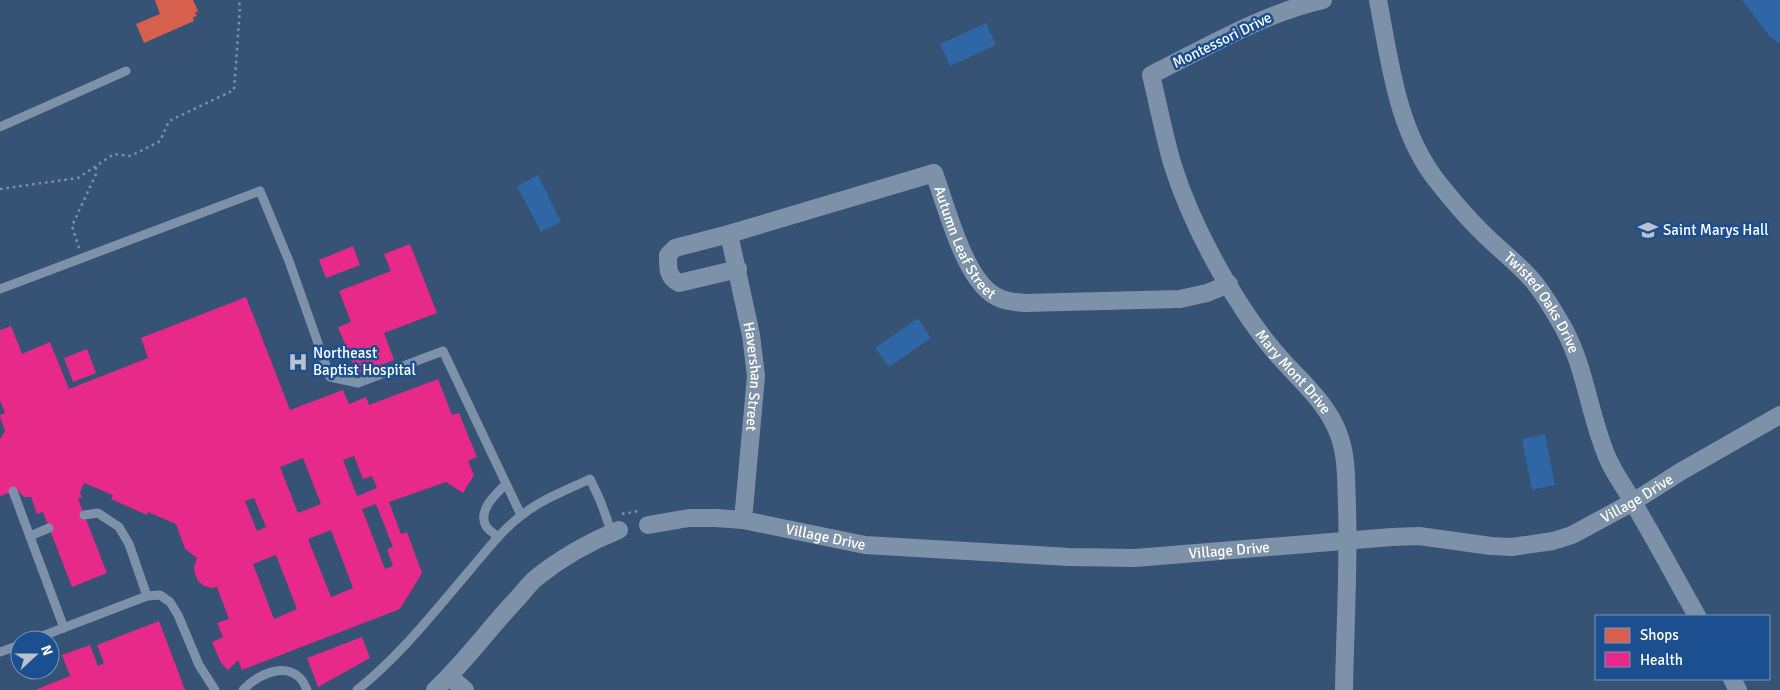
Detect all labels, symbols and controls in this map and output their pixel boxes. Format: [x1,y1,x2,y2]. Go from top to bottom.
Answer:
street label: Montessori Drive [1169,8,1275,72]
street label: Autumn Leaf Street [930,184,999,303]
school or university icon: Saint Marys Hall [1637,219,1659,241]
place label: Saint Marys Hall [1663,221,1769,239]
street label: Twisted Oaks Drive [1500,248,1583,356]
street label: Havershan Street [739,320,765,432]
street label: Mary Mont Drive [1252,326,1335,417]
place label: Northeast Baptist Hospital [313,344,416,379]
hospital icon: Northeast Baptist Hospital [287,351,309,373]
street label: Village Drive [1597,470,1676,527]
street label: Village Drive [784,520,867,554]
street label: Village Drive [1188,538,1270,563]
legend [1595,615,1770,680]
text: Shops [1640,626,1679,644]
north arrow [10,630,60,680]
text: N [37,643,56,658]
text: Health [1640,651,1683,669]

